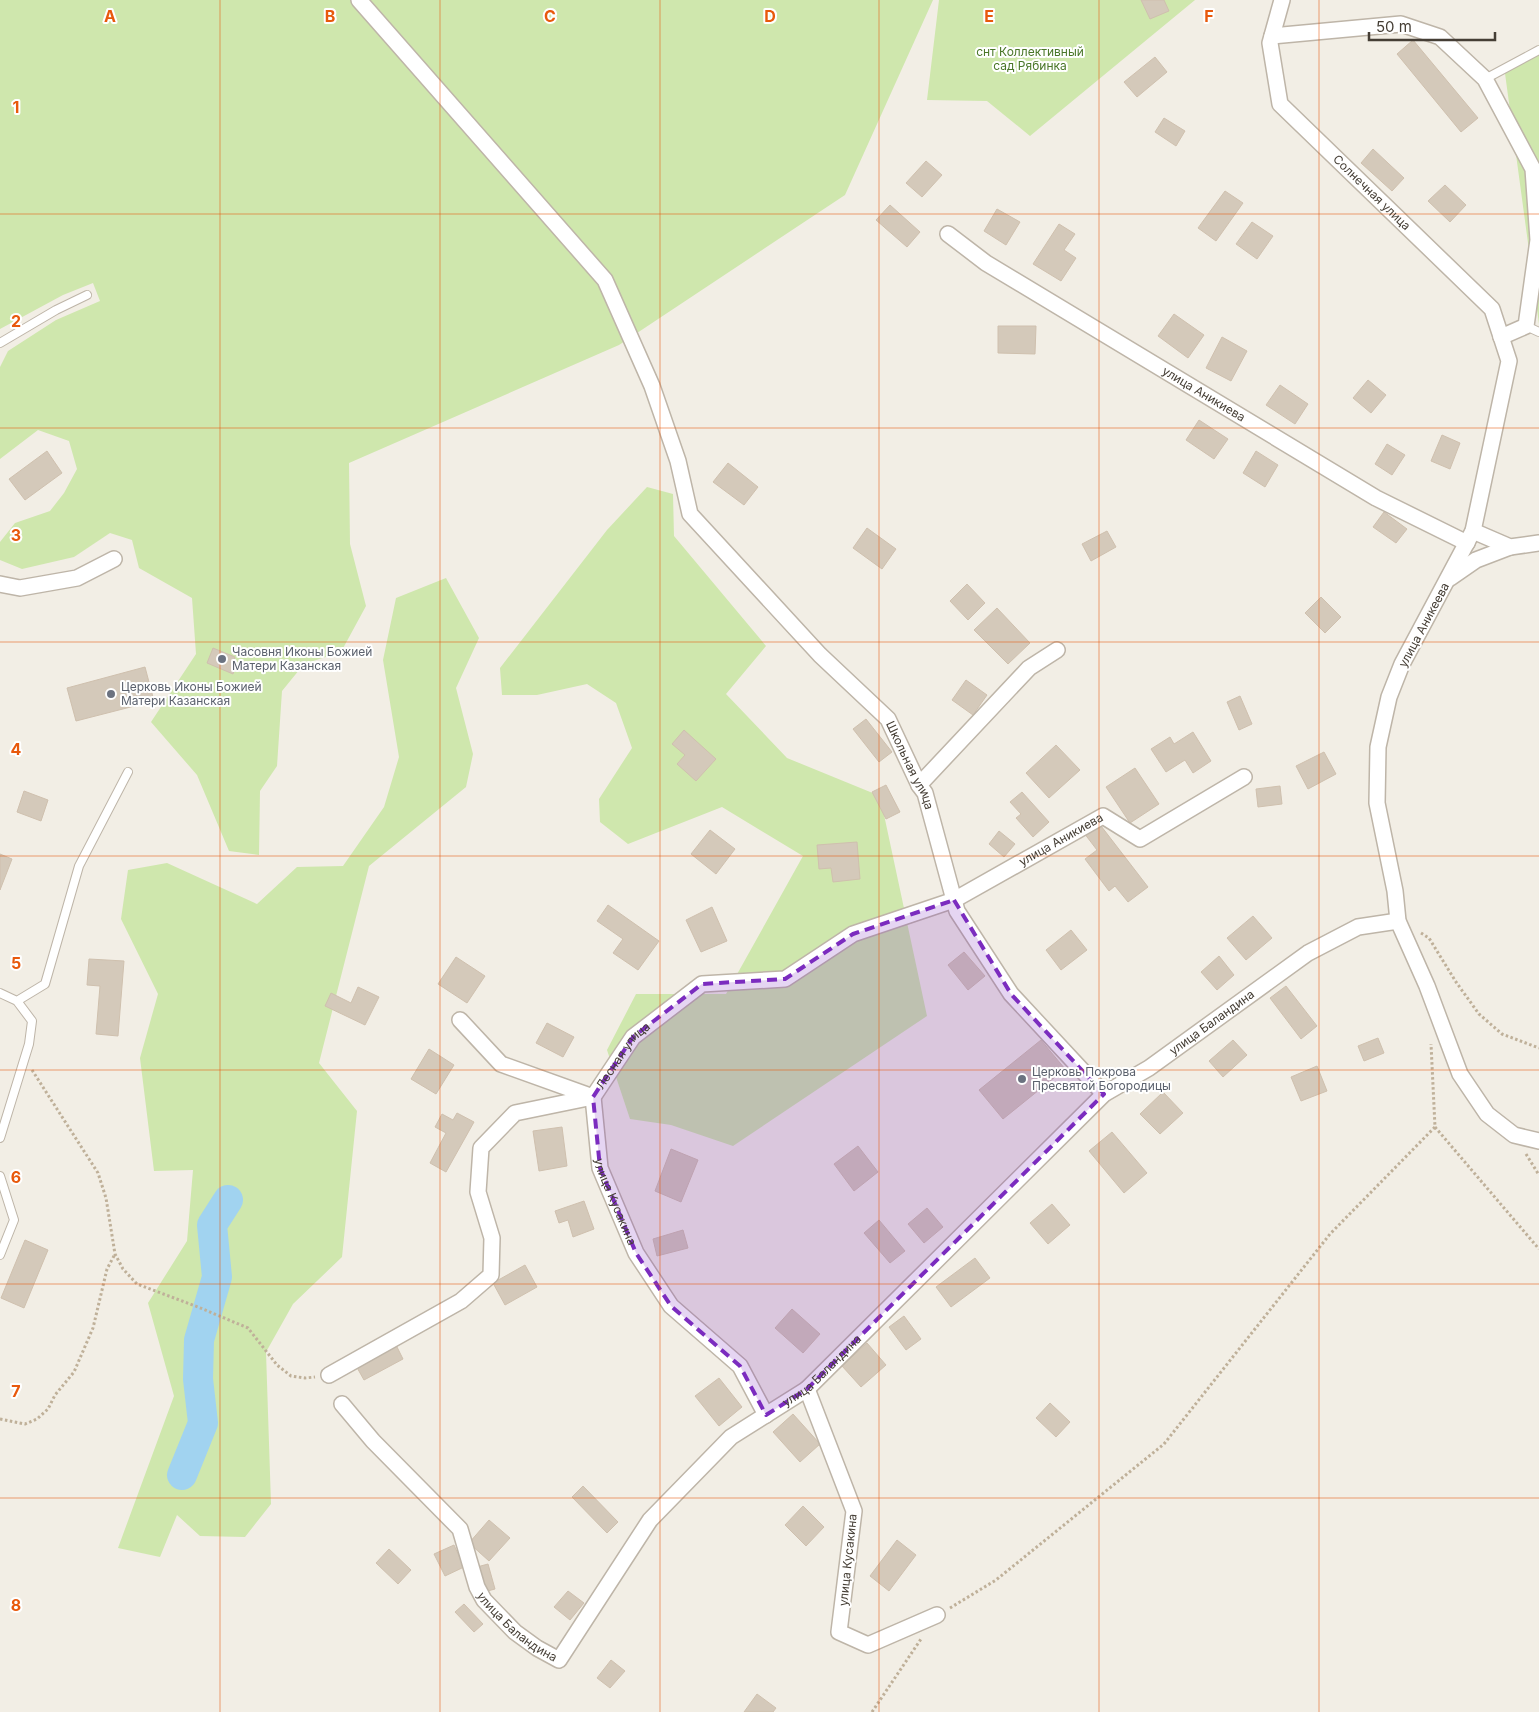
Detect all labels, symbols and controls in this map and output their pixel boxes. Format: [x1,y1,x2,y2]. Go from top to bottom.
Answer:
text: A [104,6,116,26]
text: B [325,6,335,26]
text: C [544,6,556,26]
text: D [764,6,776,26]
text: E [984,6,994,26]
text: F [1204,6,1214,26]
scale bar [1369,10,1495,42]
text: 50 m [1376,17,1412,36]
park label: снт Коллективный сад Рябинка [976,44,1084,73]
text: 1 [13,97,19,117]
street label: Солнечная улица [1330,151,1414,233]
text: 2 [11,311,21,331]
street label: улица Аникиева [1160,363,1248,424]
text: 3 [11,525,21,545]
street label: улица Аникеева [1395,580,1452,670]
place label: Часовня Иконы Божией Матери Казанская [232,644,372,673]
marker: Часовня Иконы Божией Матери Казанская [216,653,228,665]
place label: Церковь Иконы Божией Матери Казанская [121,679,262,708]
marker: Церковь Иконы Божией Матери Казанская [105,688,117,700]
street label: Школьная улица [883,718,937,811]
text: 4 [11,739,22,759]
street label: улица Аникиева [1016,810,1106,869]
text: 5 [11,953,21,973]
street label: улица Баландина [1166,986,1257,1058]
street label: Лесная улица [592,1019,653,1092]
place label: Церковь Покрова Пресвятой Богородицы [1032,1064,1171,1093]
marker: Церковь Покрова Пресвятой Богородицы [1016,1073,1028,1085]
street label: улица Кусакина [592,1158,640,1247]
text: 6 [11,1167,21,1187]
street label: улица Баландина [779,1331,864,1410]
text: 7 [11,1381,21,1401]
street label: улица Кусакина [835,1513,860,1607]
street label: улица Баландина [474,1589,560,1665]
text: 8 [11,1595,21,1615]

